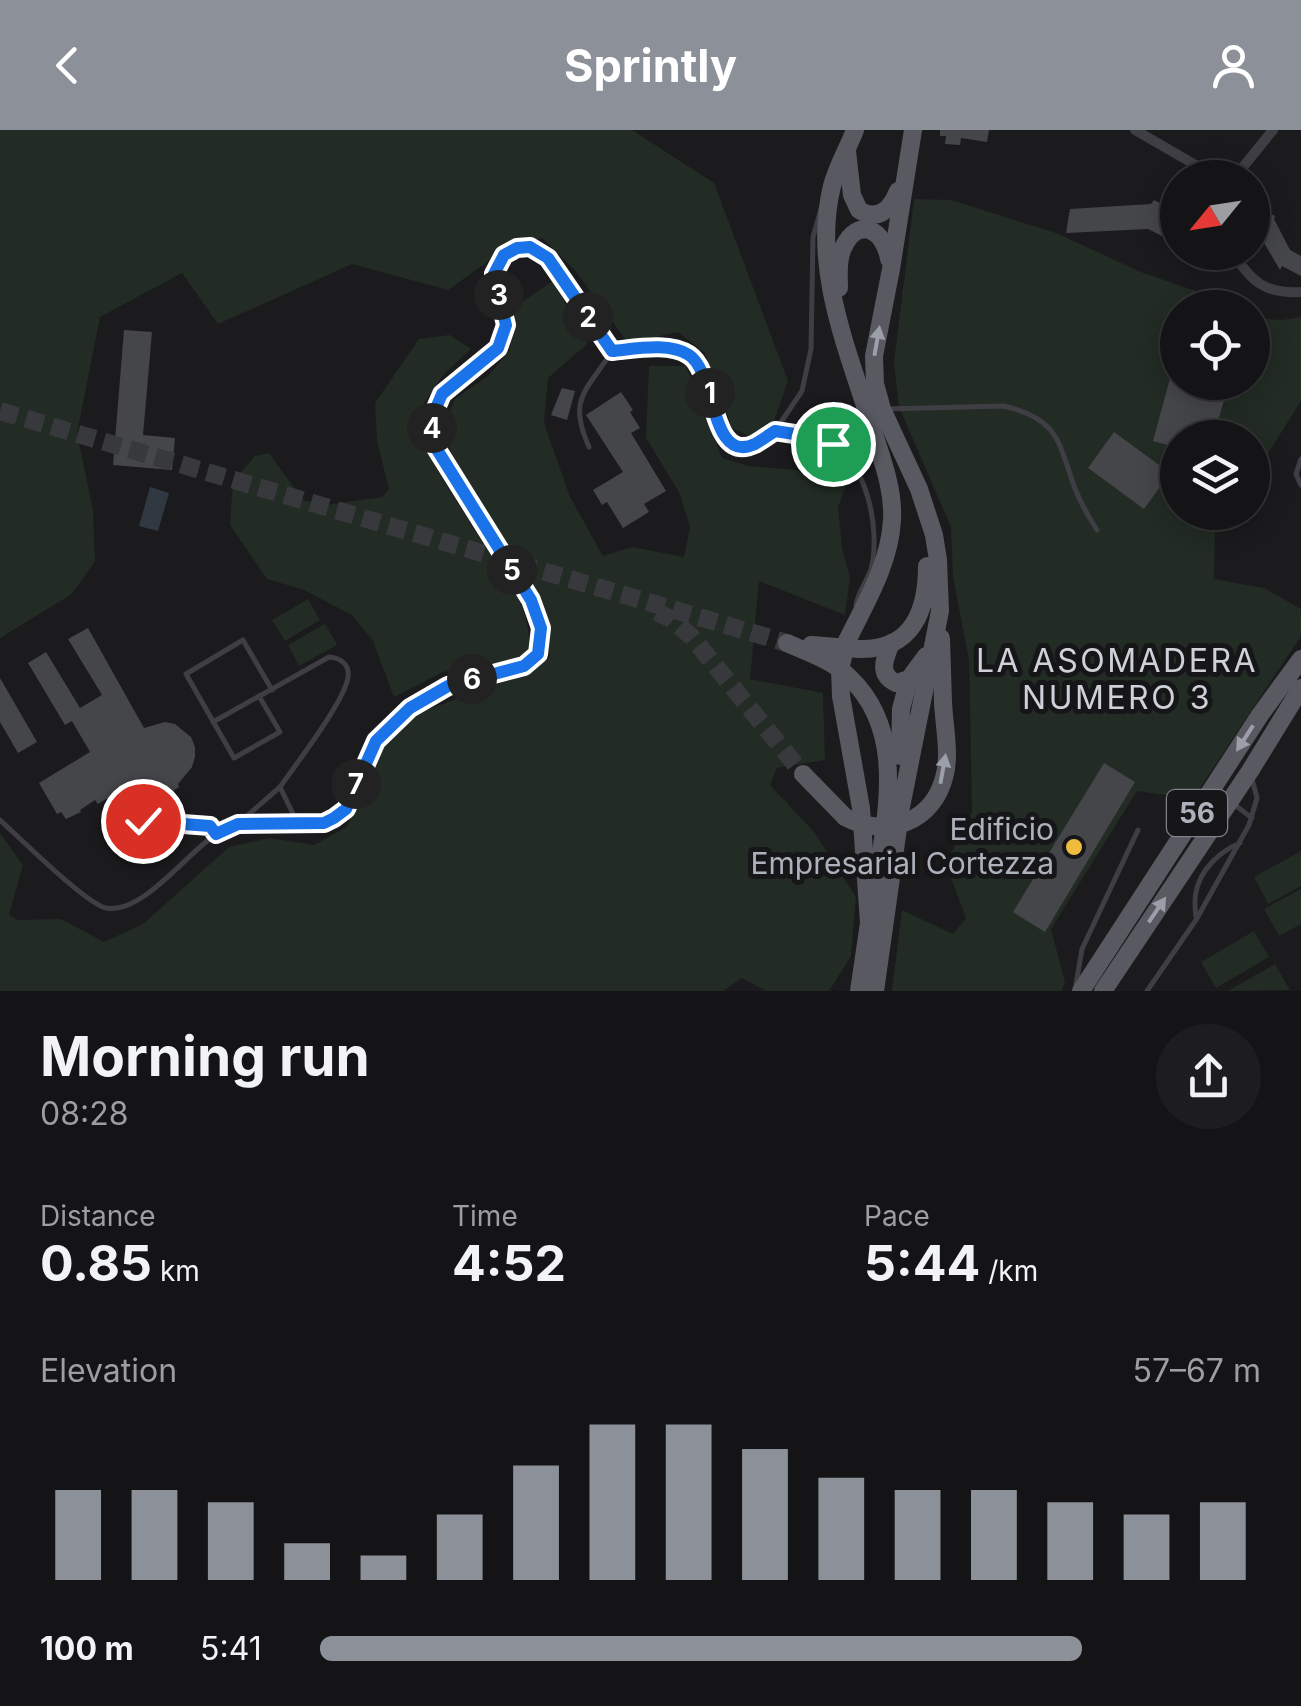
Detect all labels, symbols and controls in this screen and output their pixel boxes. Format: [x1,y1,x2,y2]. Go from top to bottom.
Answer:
icon: back [40,38,95,93]
text: Sprintly [564,38,737,93]
icon: person [1206,38,1261,93]
north arrow [1160,160,1270,270]
map controls [1160,160,1270,530]
pin: 3 [474,270,524,320]
text: 3 [490,278,508,312]
button: locate [1160,290,1270,400]
pin: 2 [563,292,613,342]
text: 2 [579,300,597,334]
one-way arrow [870,325,885,356]
pin: 1 [685,368,735,418]
text: 1 [704,376,716,410]
pin [791,402,876,487]
pin: 4 [407,403,457,453]
text: 4 [423,411,441,445]
icon: arrive [806,417,861,472]
button: layers [1160,420,1270,530]
pin: 5 [487,545,537,595]
text: 5 [503,553,521,587]
district label: LA ASOMADERA NUMERO 3 [976,641,1258,717]
pin: 6 [447,654,497,704]
text: 6 [463,662,481,696]
one-way arrow [1236,725,1254,752]
one-way arrow [935,753,951,784]
pin: 7 [331,759,381,809]
text: 7 [348,767,364,801]
pin [101,779,186,864]
road number: 56 [1167,790,1227,836]
icon: check [116,794,171,849]
place label: Edificio Empresarial Cortezza [751,811,1054,881]
marker: Edificio Empresarial Cortezza [1063,836,1085,858]
one-way arrow [1148,896,1166,923]
text: Morning run [40,1023,370,1089]
button: share [1156,1024,1261,1129]
text: 08:28 [40,1094,129,1133]
text: Distance [40,1199,156,1233]
text: Time [452,1199,518,1233]
text: Pace [864,1199,930,1233]
text: 0.85 [40,1233,152,1293]
text: 4:52 [452,1233,566,1293]
text: 5:44 [864,1233,980,1293]
text: km [152,1254,200,1288]
text: /km [980,1254,1038,1288]
text: Elevation [40,1351,177,1390]
text: 57–67 m [1132,1351,1261,1390]
text: 100 m [40,1629,134,1668]
text: 5:41 [200,1629,262,1668]

